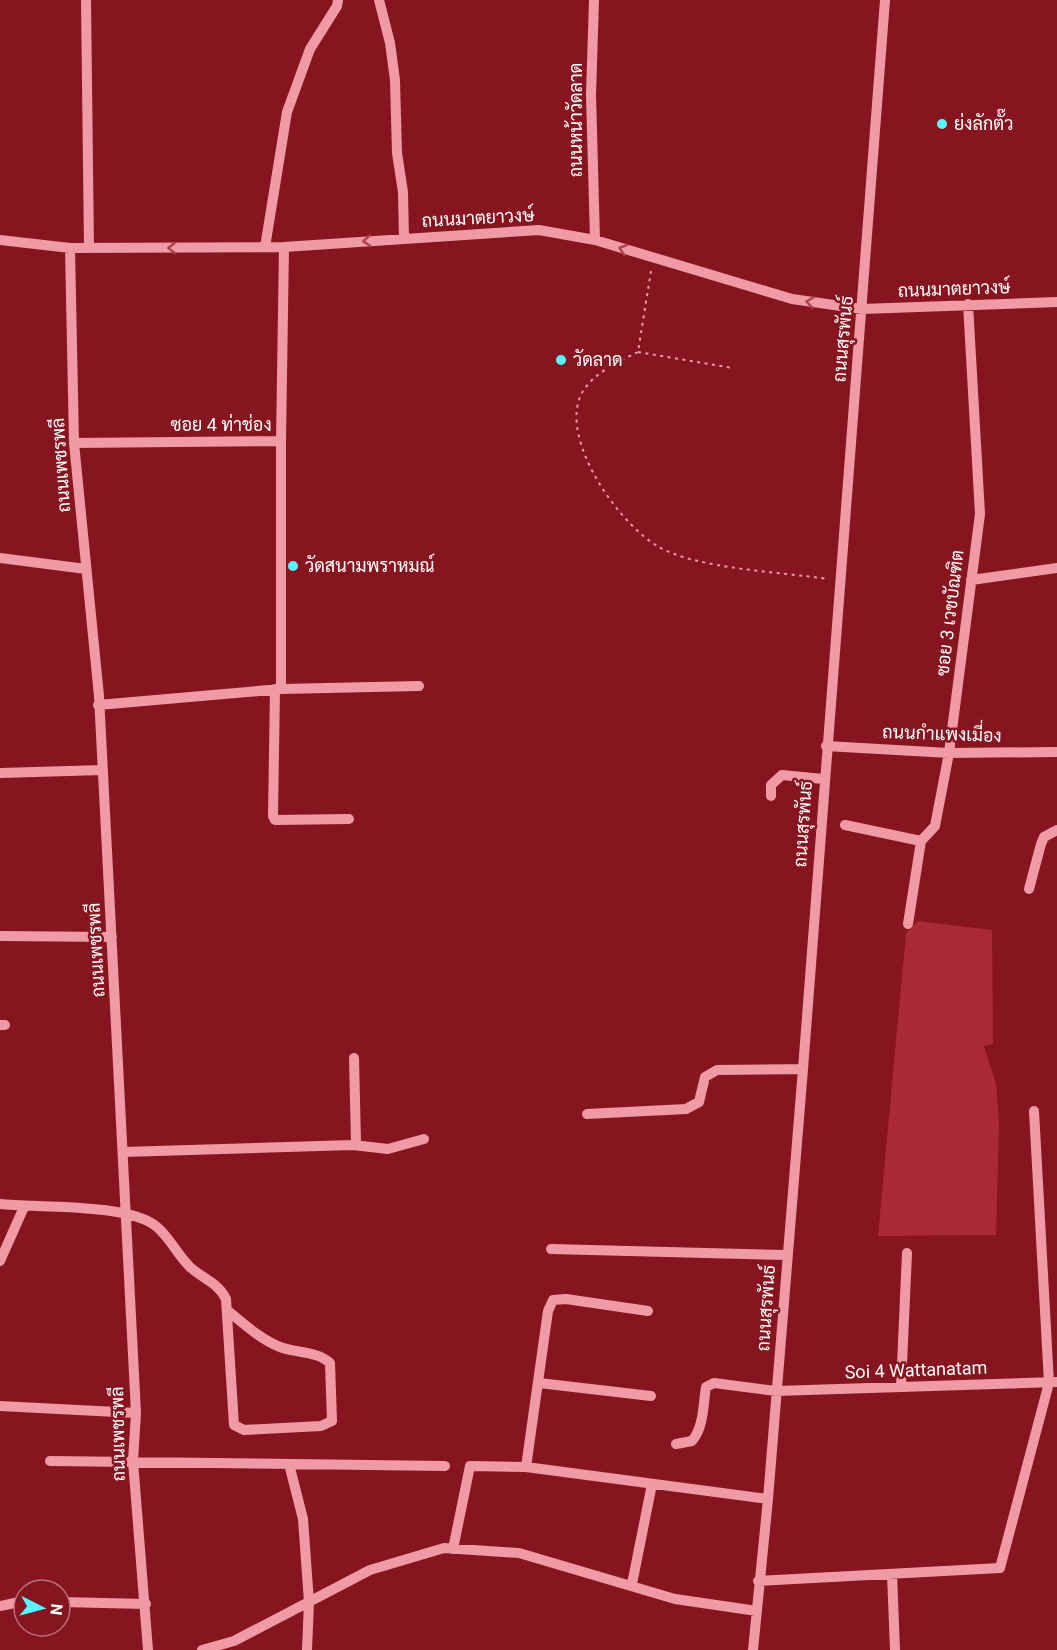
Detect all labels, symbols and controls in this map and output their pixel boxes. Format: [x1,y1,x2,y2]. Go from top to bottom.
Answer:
street label: ถนนหน้าวัดลาด [564,63,586,177]
place label: ย่งลักตั๊ว [954,108,1013,134]
marker: ย่งลักตั๊ว [935,117,949,131]
street label: ถนนมาตยาวงษ์ [421,202,536,231]
one-way arrow [363,235,372,248]
one-way arrow [168,242,177,254]
one-way arrow [618,243,629,256]
street label: ถนนมาตยาวงษ์ [897,274,1011,301]
street label: ถนนสุรพันธ์ [826,294,859,383]
one-way arrow [806,296,815,308]
place label: วัดลาด [573,349,623,370]
marker: วัดลาด [554,353,568,367]
street label: ซอย 4 ท่าช่อง [170,413,272,435]
street label: ถนนเพชรพลี [45,417,74,513]
street label: ซอย 3 เวชบัณฑิต [931,549,968,677]
place label: วัดสนามพราหมณ์ [305,553,434,576]
marker: วัดสนามพราหมณ์ [286,559,300,573]
street label: ถนนกำแพงเมี่อง [882,716,1002,746]
street label: ถนนสุรพันธ์ [787,780,818,868]
street label: ถนนเพชรพลี [81,902,108,998]
street label: ถนนสุรพันธ์ [750,1264,781,1352]
street label: Soi 4 Wattanatam [844,1357,988,1382]
street label: ถนนเพชรพลี [104,1386,129,1482]
north arrow [12,1578,72,1638]
text: N [46,1603,66,1616]

